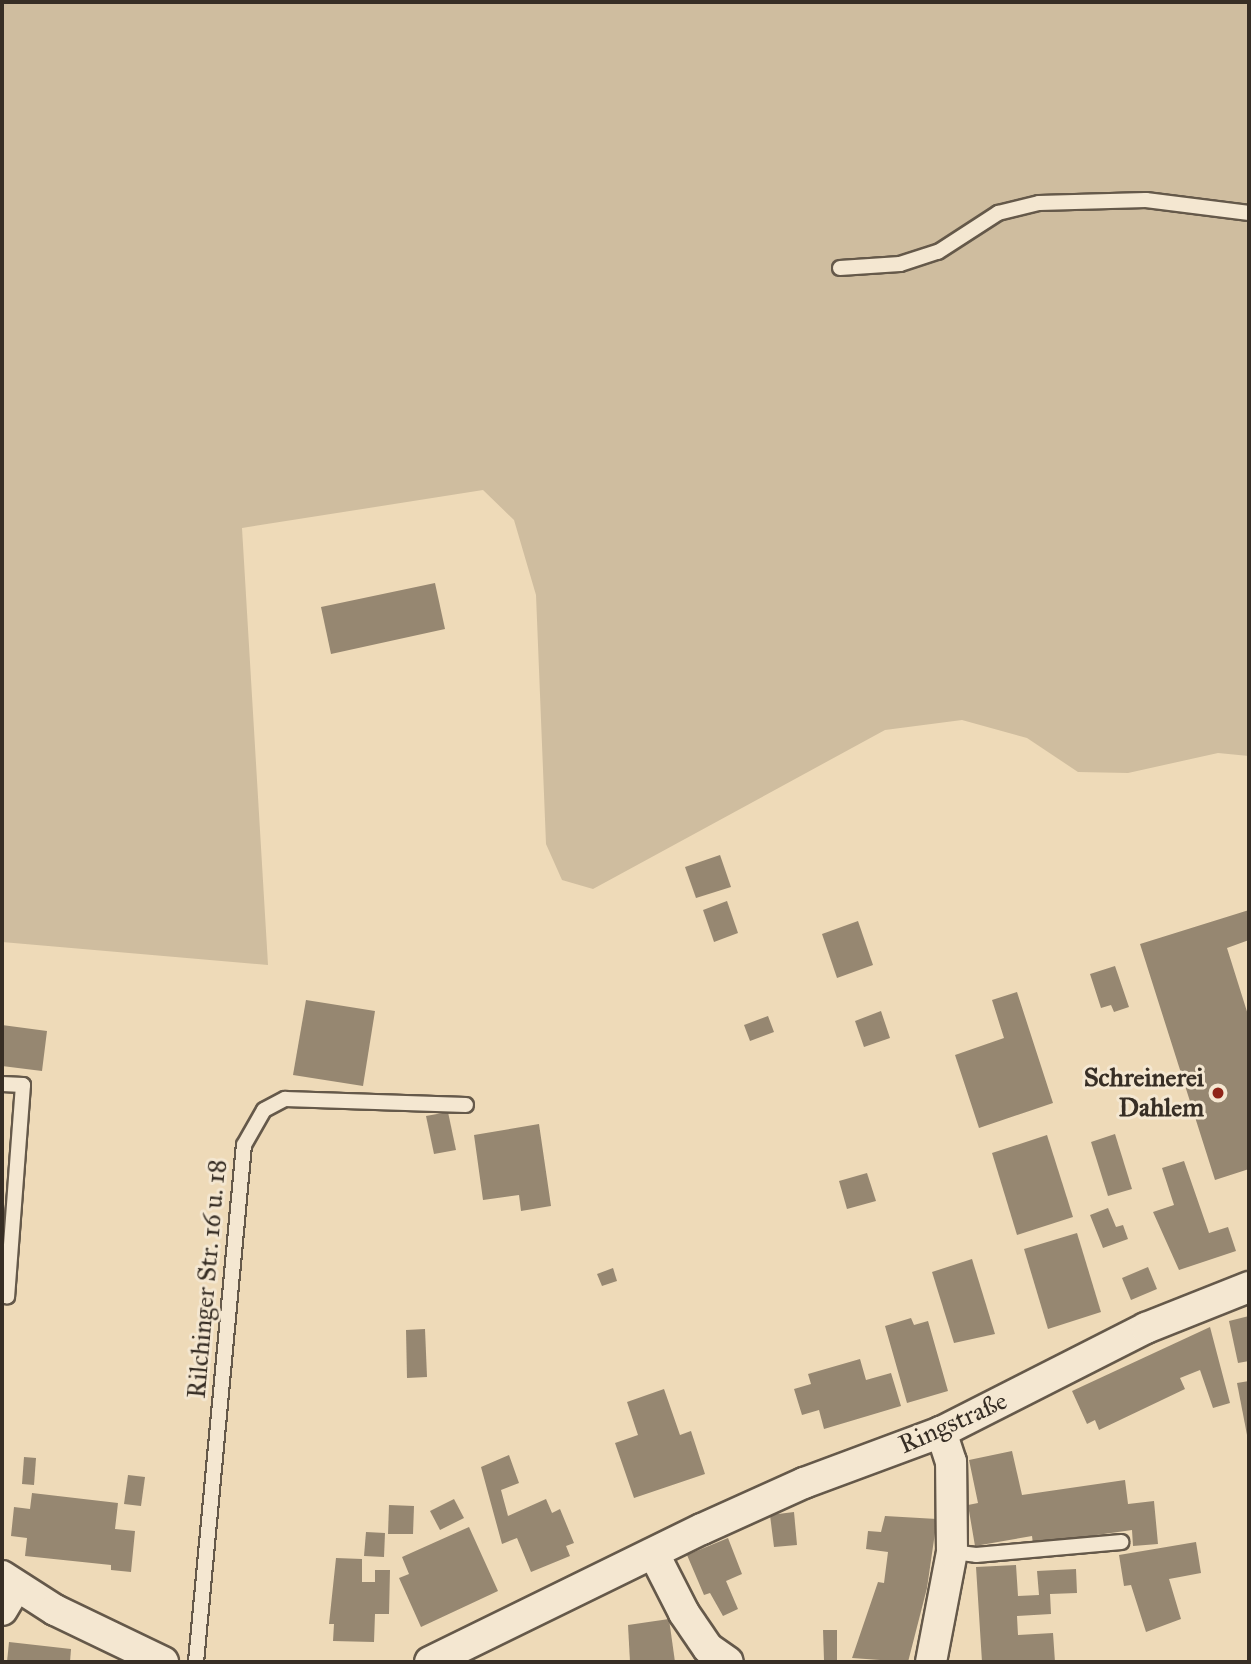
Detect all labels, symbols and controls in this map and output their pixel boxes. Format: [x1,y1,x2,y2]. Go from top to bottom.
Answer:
place label: Schreinerei Dahlem [1084,1062,1204,1124]
marker: Schreinerei Dahlem [1210,1085,1226,1101]
street label: Rilchinger Str. 16 u. 18 [181,1158,233,1400]
street label: Ringstraße [894,1385,1012,1461]

